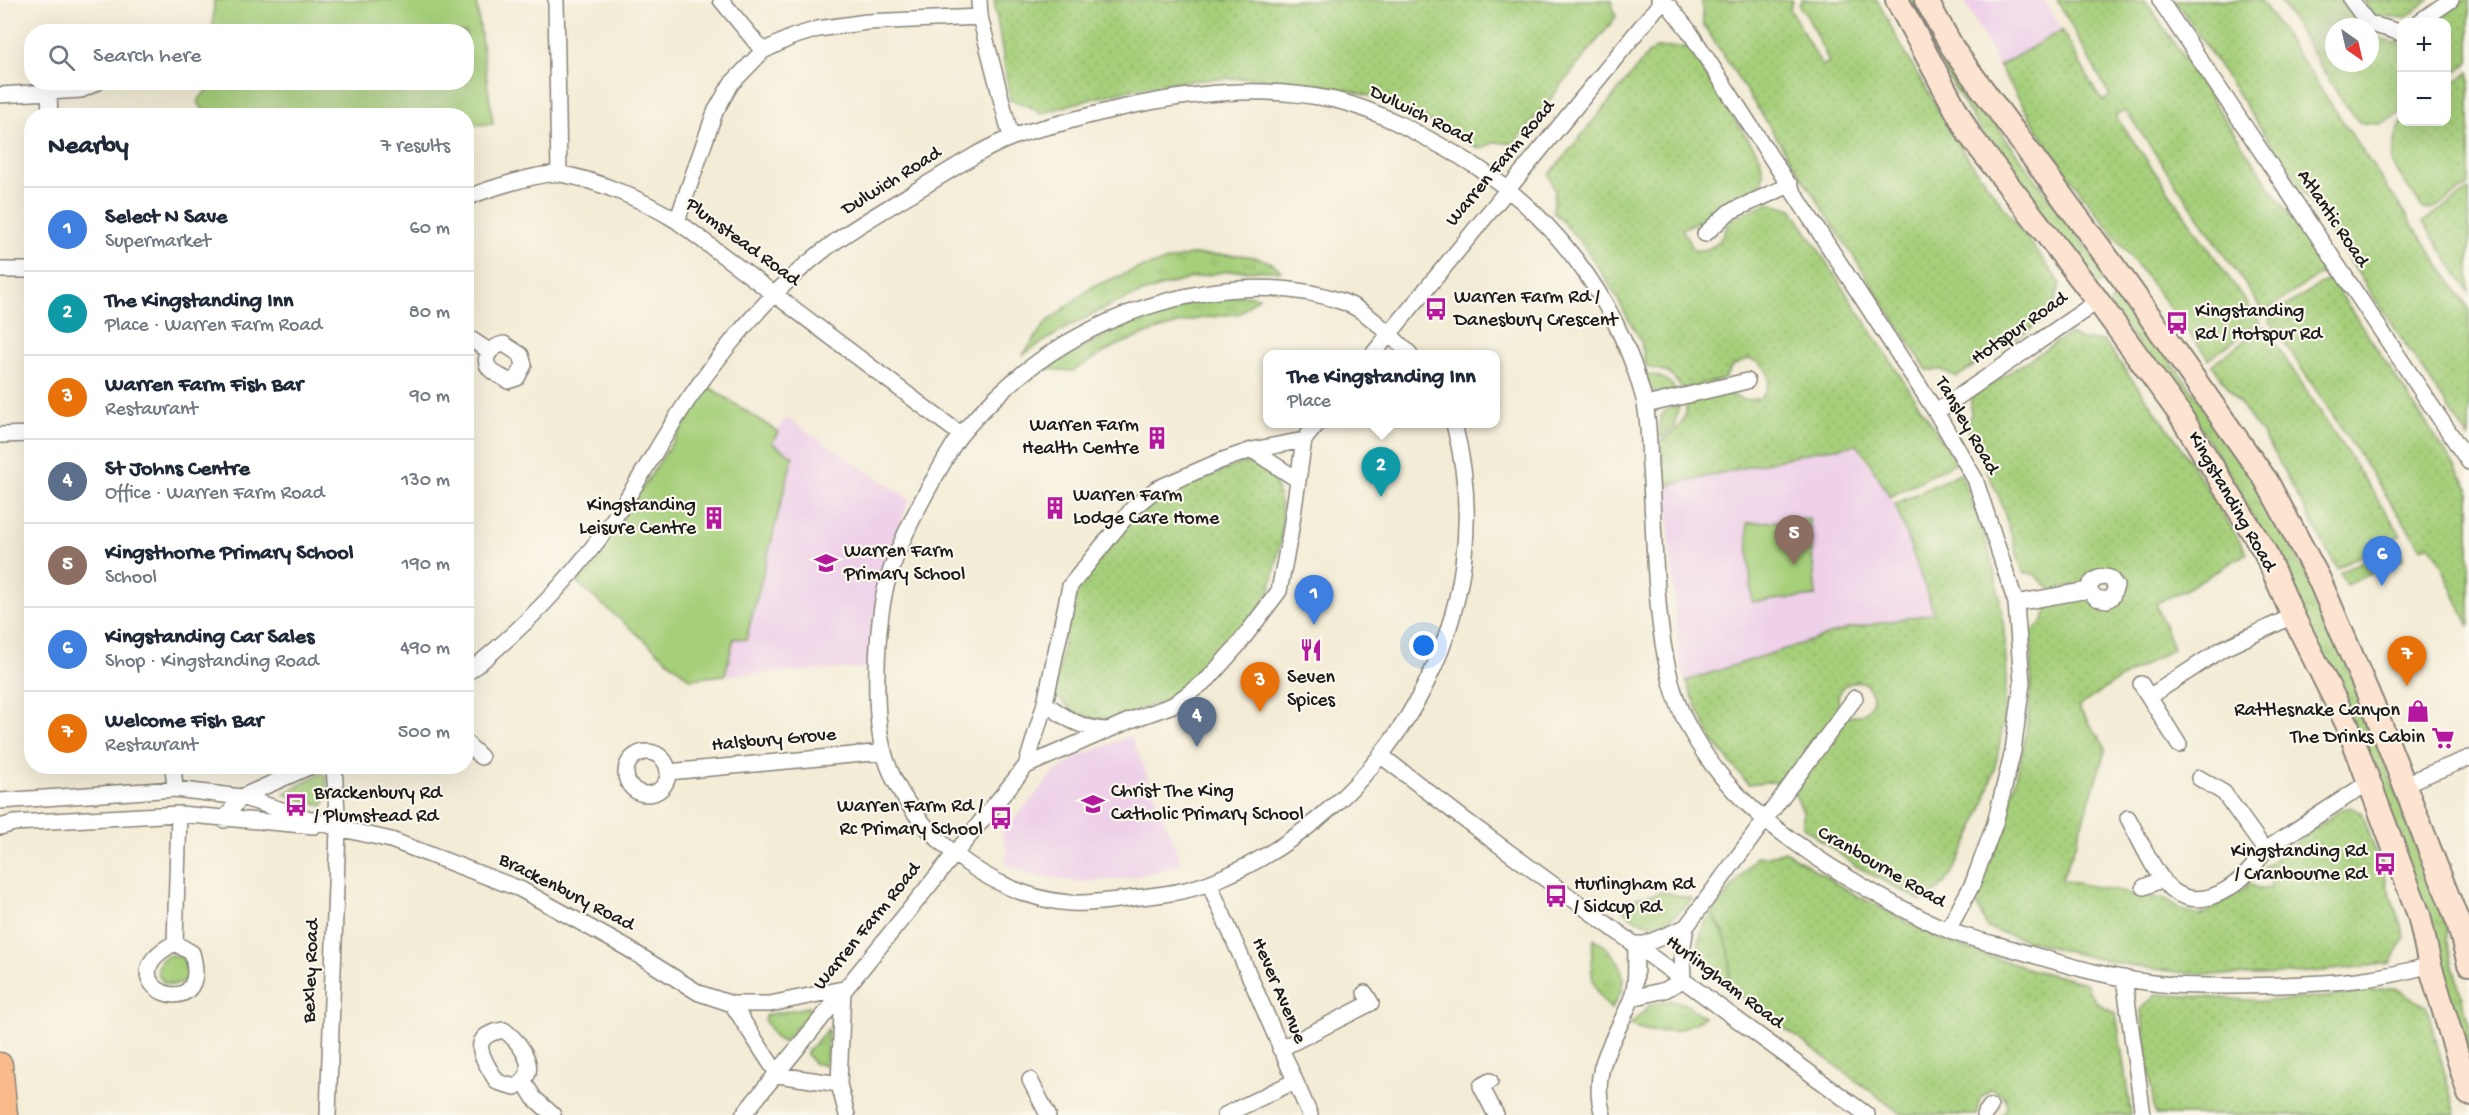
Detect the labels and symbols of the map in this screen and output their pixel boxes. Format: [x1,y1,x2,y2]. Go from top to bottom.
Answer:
north arrow [2325,18,2379,72]
street label: Dulwich Road [1364,80,1479,152]
street label: Warren Farm Road [1441,94,1562,232]
street label: Dulwich Road [836,141,948,223]
street label: Atlantic Road [2291,166,2374,274]
street label: Plumstead Road [679,193,806,294]
street label: Hotspur Road [1968,286,2074,371]
place label: Warren Farm Rd / Danesbury Crescent [1452,287,1619,333]
bus stop icon: Warren Farm Rd / Danesbury Crescent [1423,296,1449,322]
place label: Kingstanding Rd / Hotspur Rd [2195,301,2324,347]
bus stop icon: Kingstanding Rd / Hotspur Rd [2164,310,2190,336]
street label: Tansley Road [1928,372,2004,481]
place label: Warren Farm Health Centre [1022,415,1140,461]
building icon: Warren Farm Health Centre [1144,425,1170,451]
street label: Kingstanding Road [2182,428,2282,578]
pin: 2 [1362,448,1400,497]
place label: Warren Farm Lodge Care Home [1073,485,1220,531]
place label: Kingstanding Leisure Centre [579,495,697,541]
building icon: Warren Farm Lodge Care Home [1042,495,1068,521]
building icon: Kingstanding Leisure Centre [701,505,727,531]
pin: 5 [1774,516,1814,565]
pin: 6 [2362,536,2402,586]
place label: Warren Farm Primary School [843,541,965,587]
school or university icon: Warren Farm Primary School [813,550,839,576]
pin: 1 [1294,576,1334,625]
your location [1409,631,1438,660]
pin: 7 [2388,636,2426,686]
restaurant icon: Seven Spices [1298,637,1324,663]
pin: 3 [1240,662,1280,712]
place label: Seven Spices [1287,667,1336,713]
pin: 4 [1178,698,1216,747]
shop icon: Rattlesnake Canyon [2405,698,2431,724]
place label: Rattlesnake Canyon [2234,700,2400,723]
street label: Halsbury Grove [711,724,838,758]
supermarket icon: The Drinks Cabin [2430,725,2456,751]
place label: The Drinks Cabin [2289,727,2425,750]
place label: Christ The King Catholic Primary School [1111,781,1304,827]
place label: Brackenbury Rd / Plumstead Rd [313,783,444,829]
school or university icon: Christ The King Catholic Primary School [1080,791,1106,817]
bus stop icon: Brackenbury Rd / Plumstead Rd [283,792,309,818]
place label: Warren Farm Rd / Rc Primary School [837,796,983,842]
bus stop icon: Warren Farm Rd / Rc Primary School [988,805,1014,831]
street label: Cranbourne Road [1813,822,1951,915]
place label: Kingstanding Rd / Cranbourne Rd [2231,841,2369,887]
street label: Brackenbury Road [493,848,640,938]
bus stop icon: Kingstanding Rd / Cranbourne Rd [2372,851,2398,877]
street label: Warren Farm Road [809,857,928,996]
place label: Hurlingham Rd / Sidcup Rd [1574,874,1697,920]
bus stop icon: Hurlingham Rd / Sidcup Rd [1543,883,1569,909]
street label: Bexley Road [299,916,325,1024]
street label: Hurlingham Road [1660,931,1789,1036]
street label: Hever Avenue [1245,935,1311,1048]

